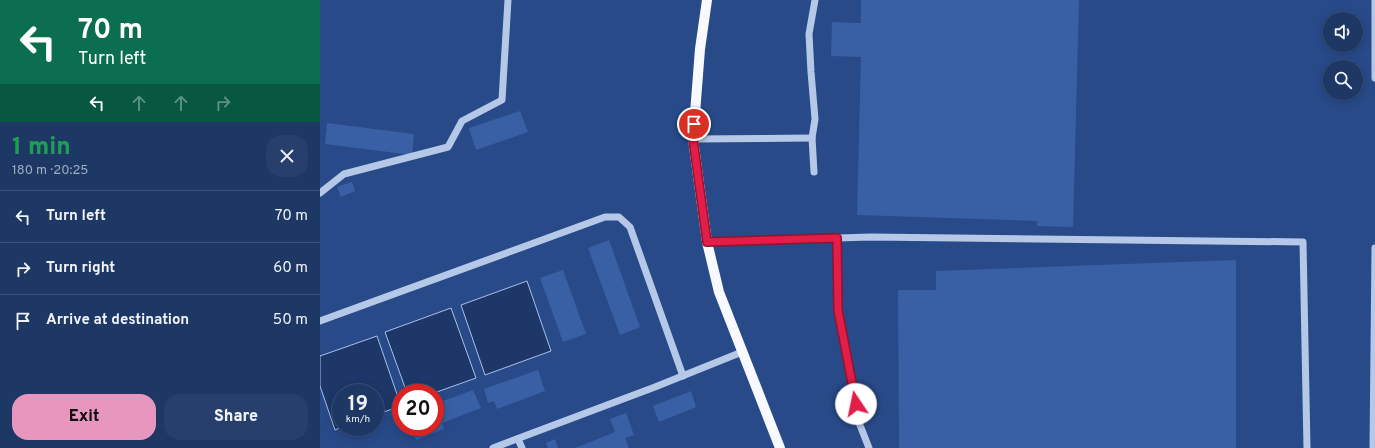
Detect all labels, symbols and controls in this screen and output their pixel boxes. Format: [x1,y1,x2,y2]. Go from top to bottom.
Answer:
map controls [1323,12,1363,100]
button: sound [1323,12,1363,52]
text: 70 m [78,13,143,49]
icon: left [12,16,64,68]
text: Turn left [78,48,146,71]
button: search [1323,60,1363,100]
icon: left [86,92,108,114]
icon: ahead [128,92,150,114]
icon: ahead [170,92,192,114]
icon: right [212,92,234,114]
pin [677,107,711,141]
icon: arrive [683,113,705,135]
text: 1 min [12,133,71,163]
button: close [266,135,308,177]
text: 180 m · 20:25 [12,163,88,179]
icon: left [12,206,34,228]
text: Turn left [46,207,106,226]
text: 70 m [275,207,308,226]
icon: right [12,258,34,280]
text: Turn right [46,259,115,278]
text: 60 m [273,259,308,278]
icon: arrive [12,310,34,332]
text: Arrive at destination [46,311,189,330]
text: 50 m [273,311,308,330]
position arrow [835,383,877,425]
speed limit sign: 20 [392,384,444,436]
text: 19 [348,392,368,418]
button: Exit [12,394,156,440]
button: Share [164,394,308,440]
text: km/h [346,413,370,426]

